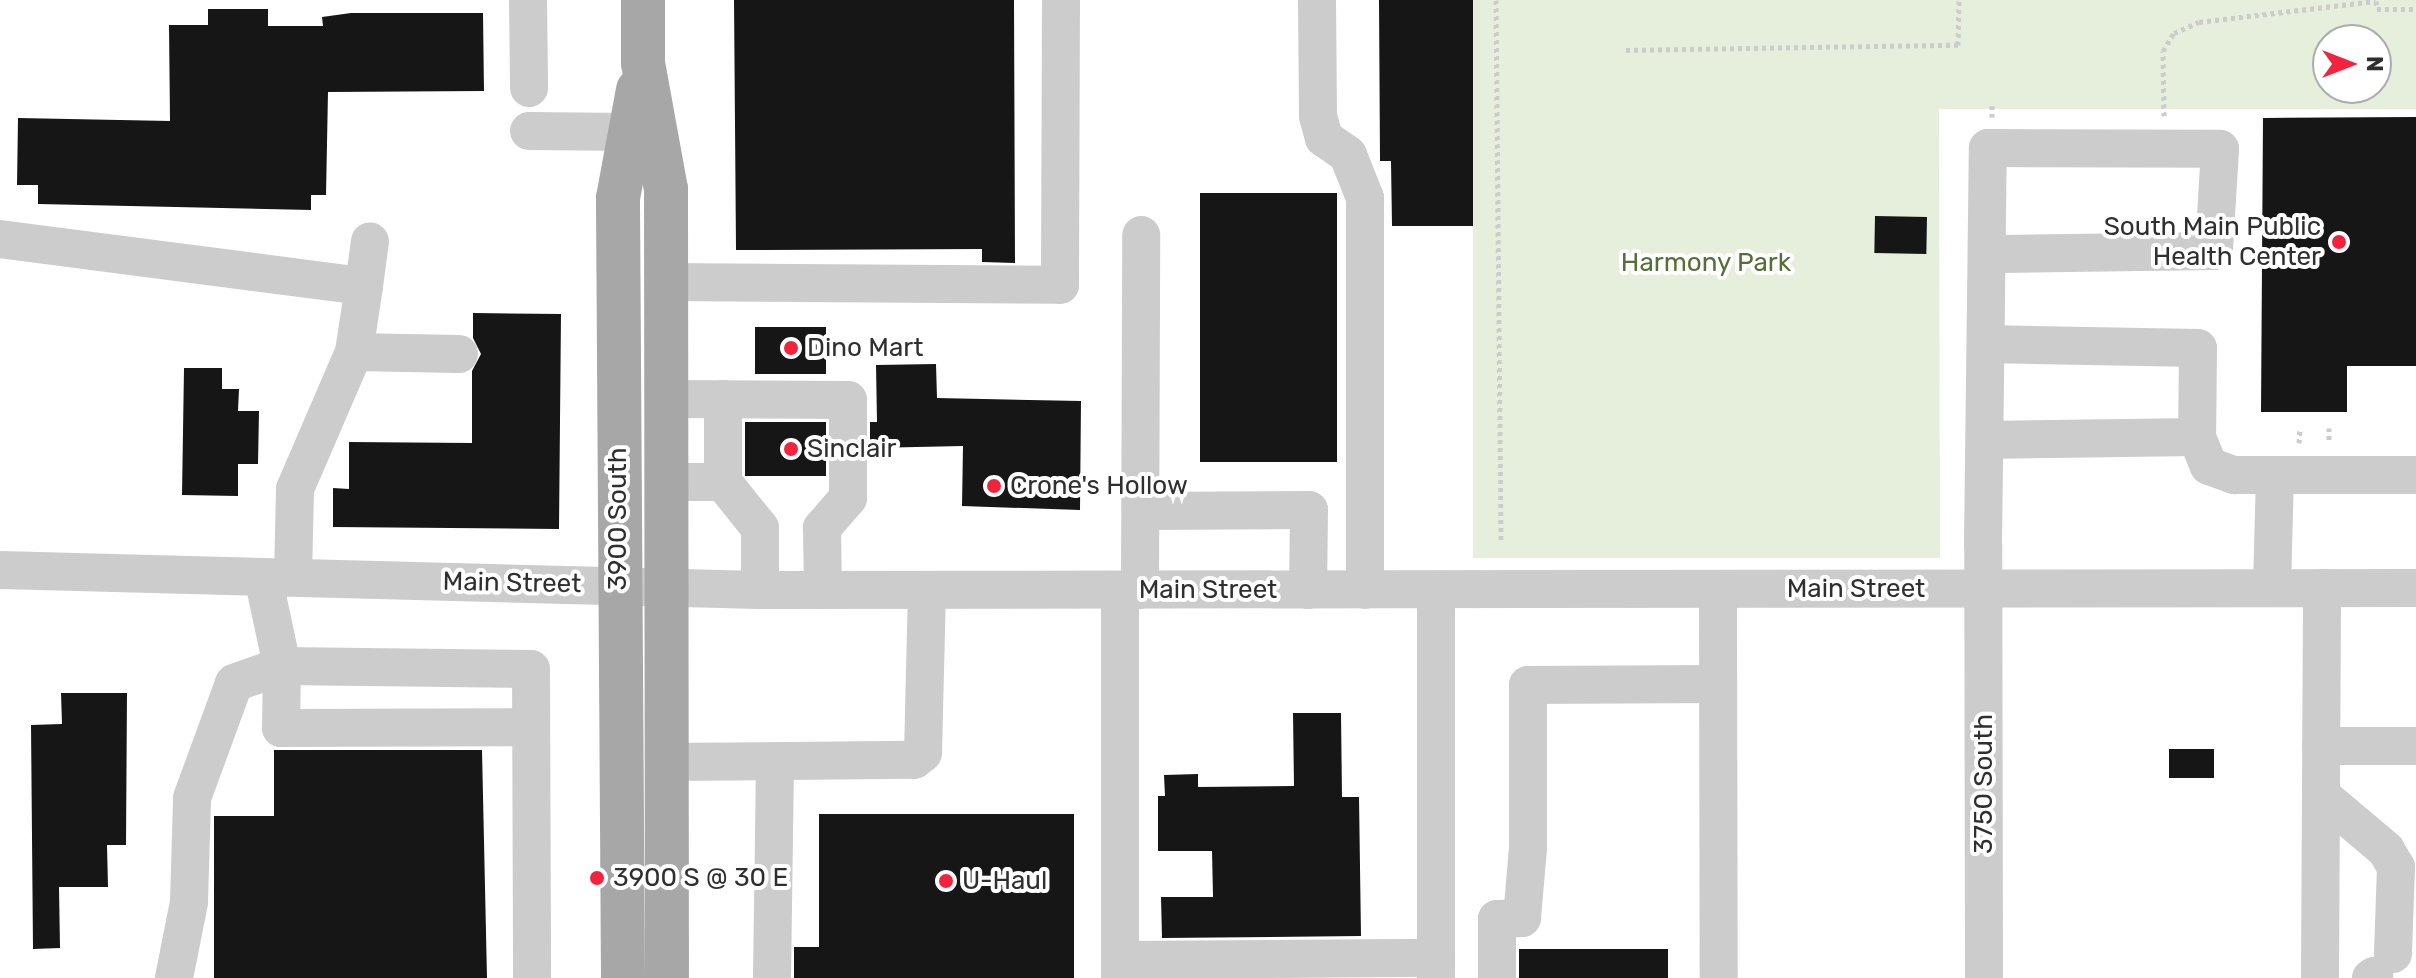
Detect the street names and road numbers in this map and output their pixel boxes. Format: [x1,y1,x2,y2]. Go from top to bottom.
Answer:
street label: 3900 South [602,447,634,591]
street label: Main Street [442,566,582,600]
street label: Main Street [1787,573,1925,605]
street label: Main Street [1139,574,1277,606]
street label: 3750 South [1968,714,2000,854]

